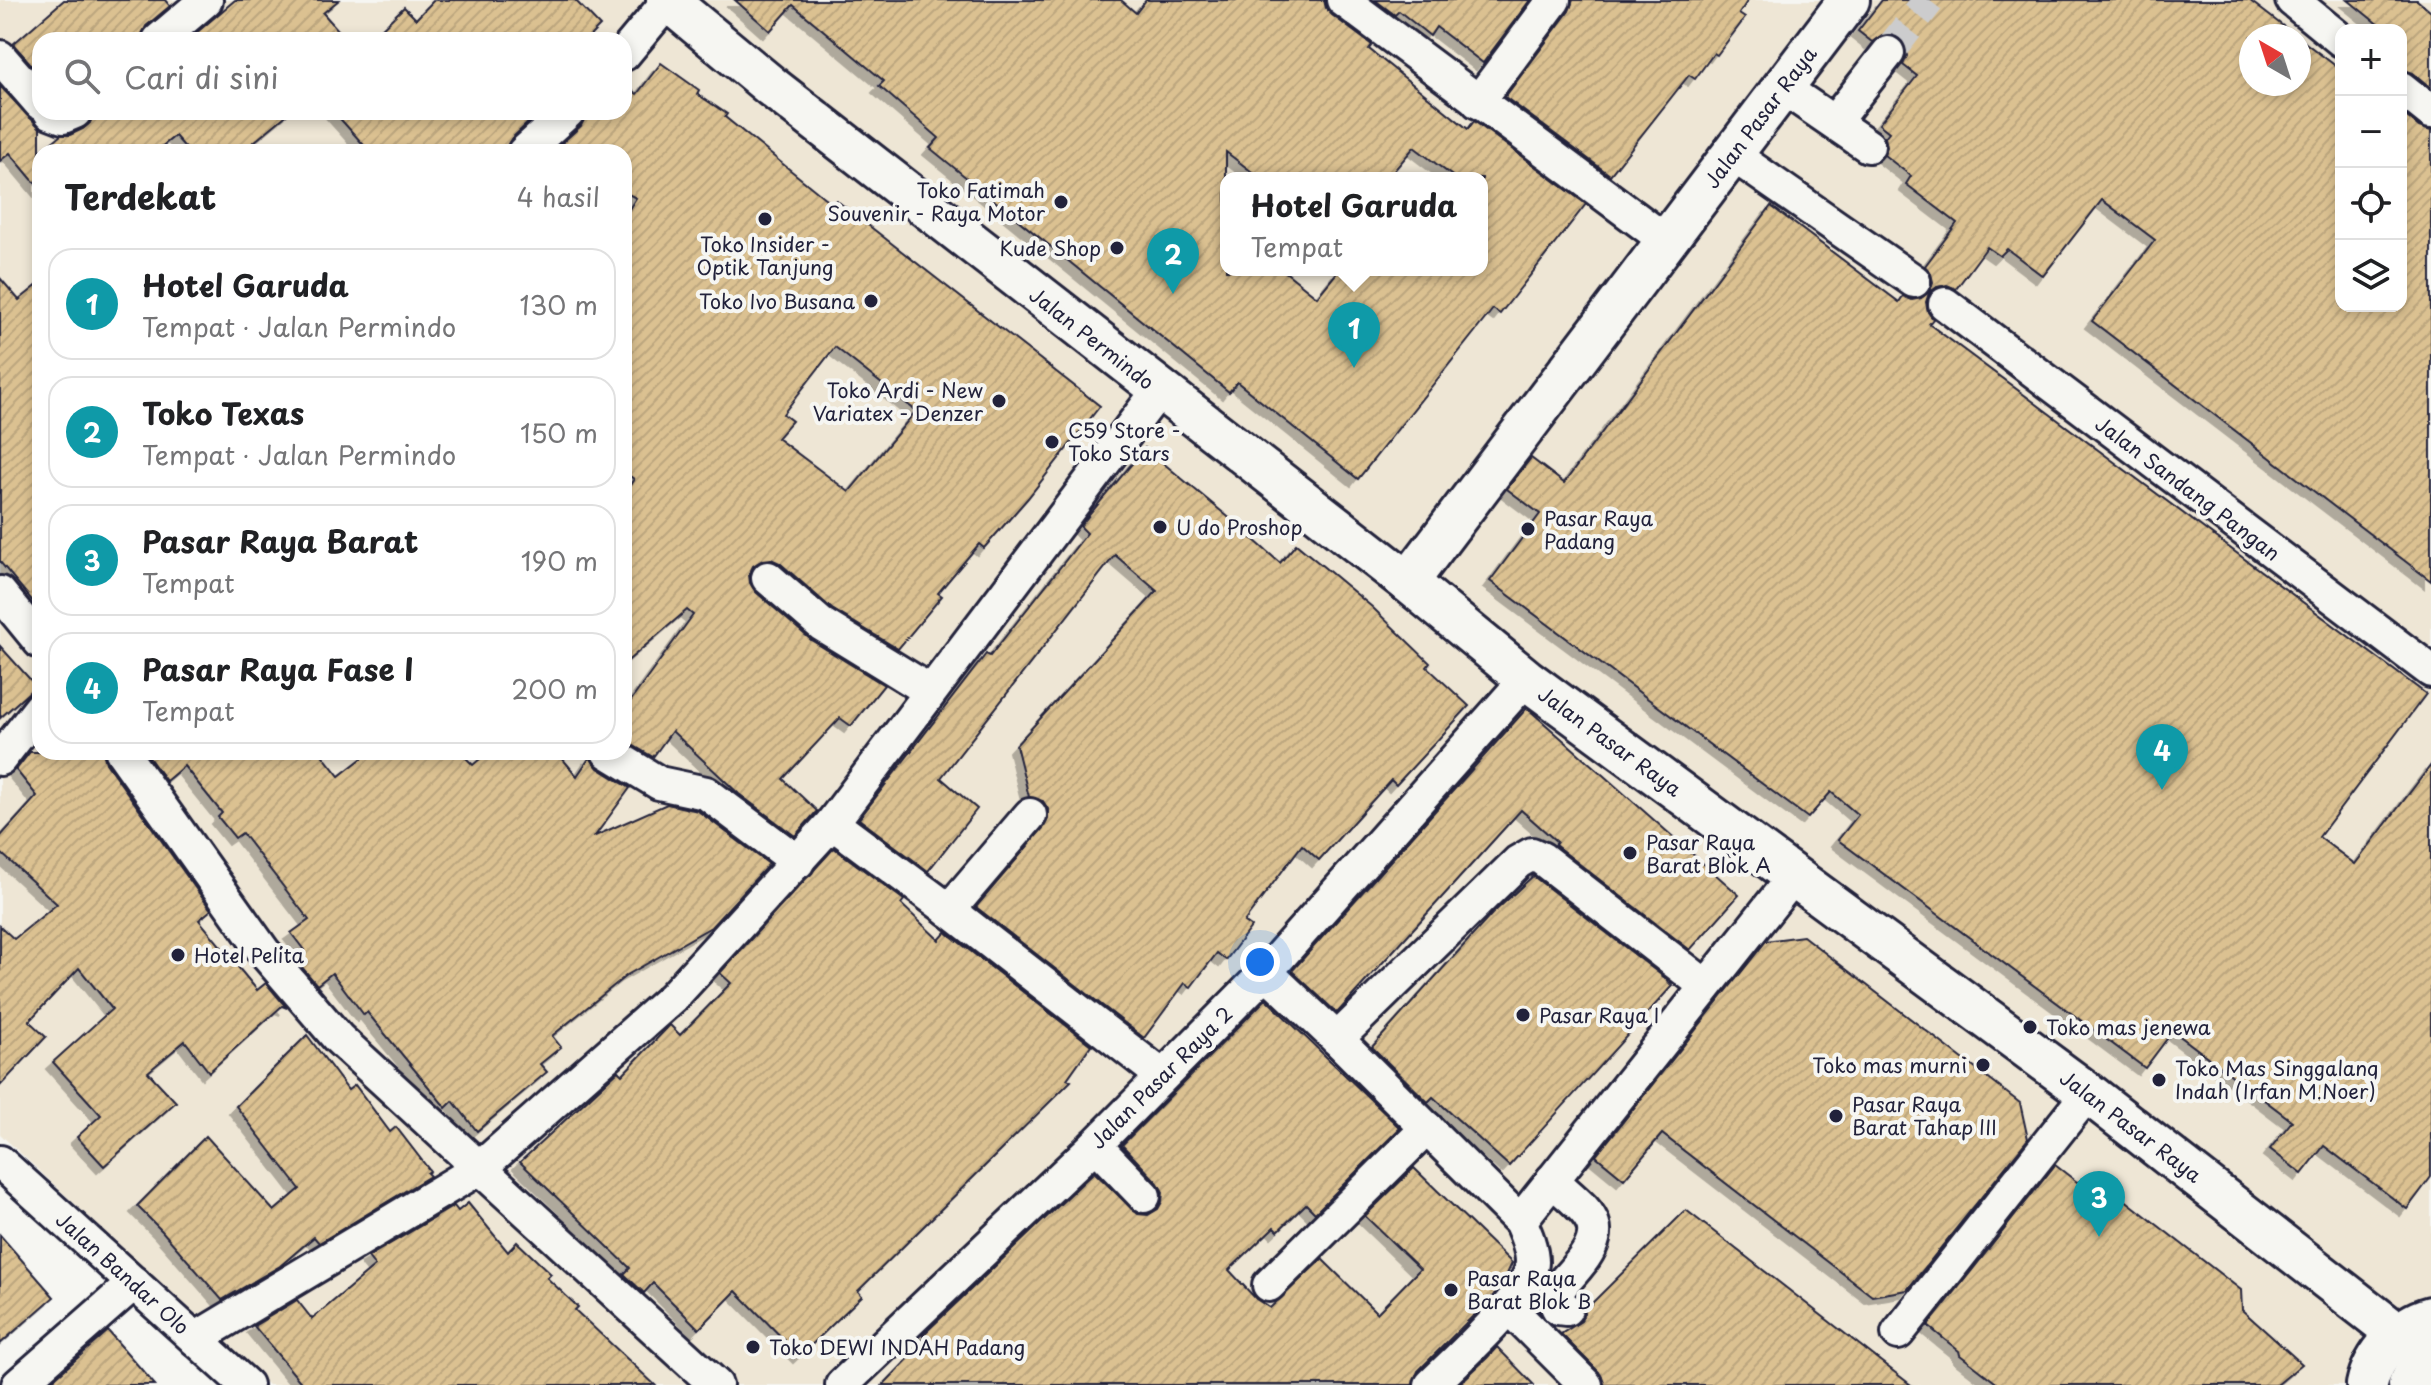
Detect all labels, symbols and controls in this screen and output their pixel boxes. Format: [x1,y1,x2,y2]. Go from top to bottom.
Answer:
north arrow [2239,24,2311,96]
map controls [2335,24,2407,312]
button: + [2335,24,2407,96]
search box [32,32,632,120]
street label: Jalan Pasar Raya [1697,39,1824,194]
icon: search [60,54,104,98]
text: Cari di sini [124,54,279,99]
button: − [2335,96,2407,168]
button: locate [2335,168,2407,240]
text: Terdekat [64,170,216,222]
popup [1220,172,1488,276]
place label: Toko Fatimah Souvenir - Raya Motor [827,175,1046,228]
text: 4 hasil [517,177,600,216]
text: Hotel Garuda [1251,182,1457,227]
marker: Toko Fatimah Souvenir - Raya Motor [1052,193,1070,211]
marker: Toko Insider - Optik Tanjung [756,210,774,228]
text: Tempat [1251,227,1343,266]
pin: 2 [1147,228,1199,294]
place label: Toko Insider - Optik Tanjung [696,229,834,282]
place label: Kude Shop [999,233,1101,263]
marker: Kude Shop [1108,239,1126,257]
button: layers [2335,240,2407,312]
text: Hotel Garuda [142,262,349,307]
street label: Jalan Permindo [1023,280,1161,396]
text: 1 [86,285,98,324]
text: 130 m [519,285,598,324]
place label: Toko Ivo Busana [699,286,855,316]
marker: Toko Ivo Busana [862,292,880,310]
pin: 1 [1328,302,1380,368]
text: Tempat · Jalan Permindo [142,307,456,346]
place label: Toko Ardi - New Variatex - Denzer [813,375,984,428]
text: Toko Texas [142,390,304,435]
marker: Toko Ardi - New Variatex - Denzer [990,392,1008,410]
street label: Jalan Sandang Pangan [2089,409,2287,567]
text: 2 [83,413,101,452]
text: 150 m [520,413,598,452]
place label: C59 Store - Toko Stars [1068,415,1181,468]
marker: C59 Store - Toko Stars [1043,433,1061,451]
text: Tempat · Jalan Permindo [142,435,456,474]
place label: Pasar Raya Padang [1544,503,1654,556]
place label: U do Proshop [1176,512,1302,542]
text: Pasar Raya Barat [142,518,418,563]
marker: U do Proshop [1151,518,1169,536]
marker: Pasar Raya Padang [1519,520,1537,538]
text: 3 [83,541,101,580]
text: 190 m [521,541,598,580]
text: Tempat [142,563,235,602]
text: Pasar Raya Fase I [142,646,414,691]
text: 4 [83,669,101,708]
text: 200 m [511,669,598,708]
street label: Jalan Pasar Raya [1532,679,1688,804]
text: Tempat [142,691,235,730]
pin: 4 [2136,724,2188,790]
place label: Pasar Raya Barat Blok A [1646,827,1771,880]
marker: Pasar Raya Barat Blok A [1621,844,1639,862]
place label: Hotel Pelita [194,940,305,970]
your location [1240,942,1280,982]
marker: Hotel Pelita [169,946,187,964]
street label: Jalan Pasar Raya 2 [1083,999,1239,1155]
place label: Pasar Raya I [1539,1000,1659,1030]
marker: Pasar Raya I [1514,1006,1532,1024]
place label: Toko mas jenewa [2046,1012,2211,1042]
marker: Toko mas jenewa [2021,1018,2039,1036]
place label: Toko mas murni [1812,1050,1967,1080]
place label: Toko Mas Singgalang Indah (Irfan M.Noer) [2175,1053,2379,1106]
marker: Toko mas murni [1974,1056,1992,1074]
street label: Jalan Pasar Raya [2054,1063,2209,1190]
marker: Toko Mas Singgalang Indah (Irfan M.Noer) [2150,1071,2168,1089]
place label: Pasar Raya Barat Tahap III [1852,1089,1997,1142]
marker: Pasar Raya Barat Tahap III [1827,1107,1845,1125]
pin: 3 [2073,1171,2125,1237]
street label: Jalan Bandar Olo [50,1205,196,1341]
place label: Pasar Raya Barat Blok B [1467,1263,1591,1316]
marker: Pasar Raya Barat Blok B [1442,1281,1460,1299]
place label: Toko DEWI INDAH Padang [769,1332,1025,1362]
marker: Toko DEWI INDAH Padang [744,1338,762,1356]

